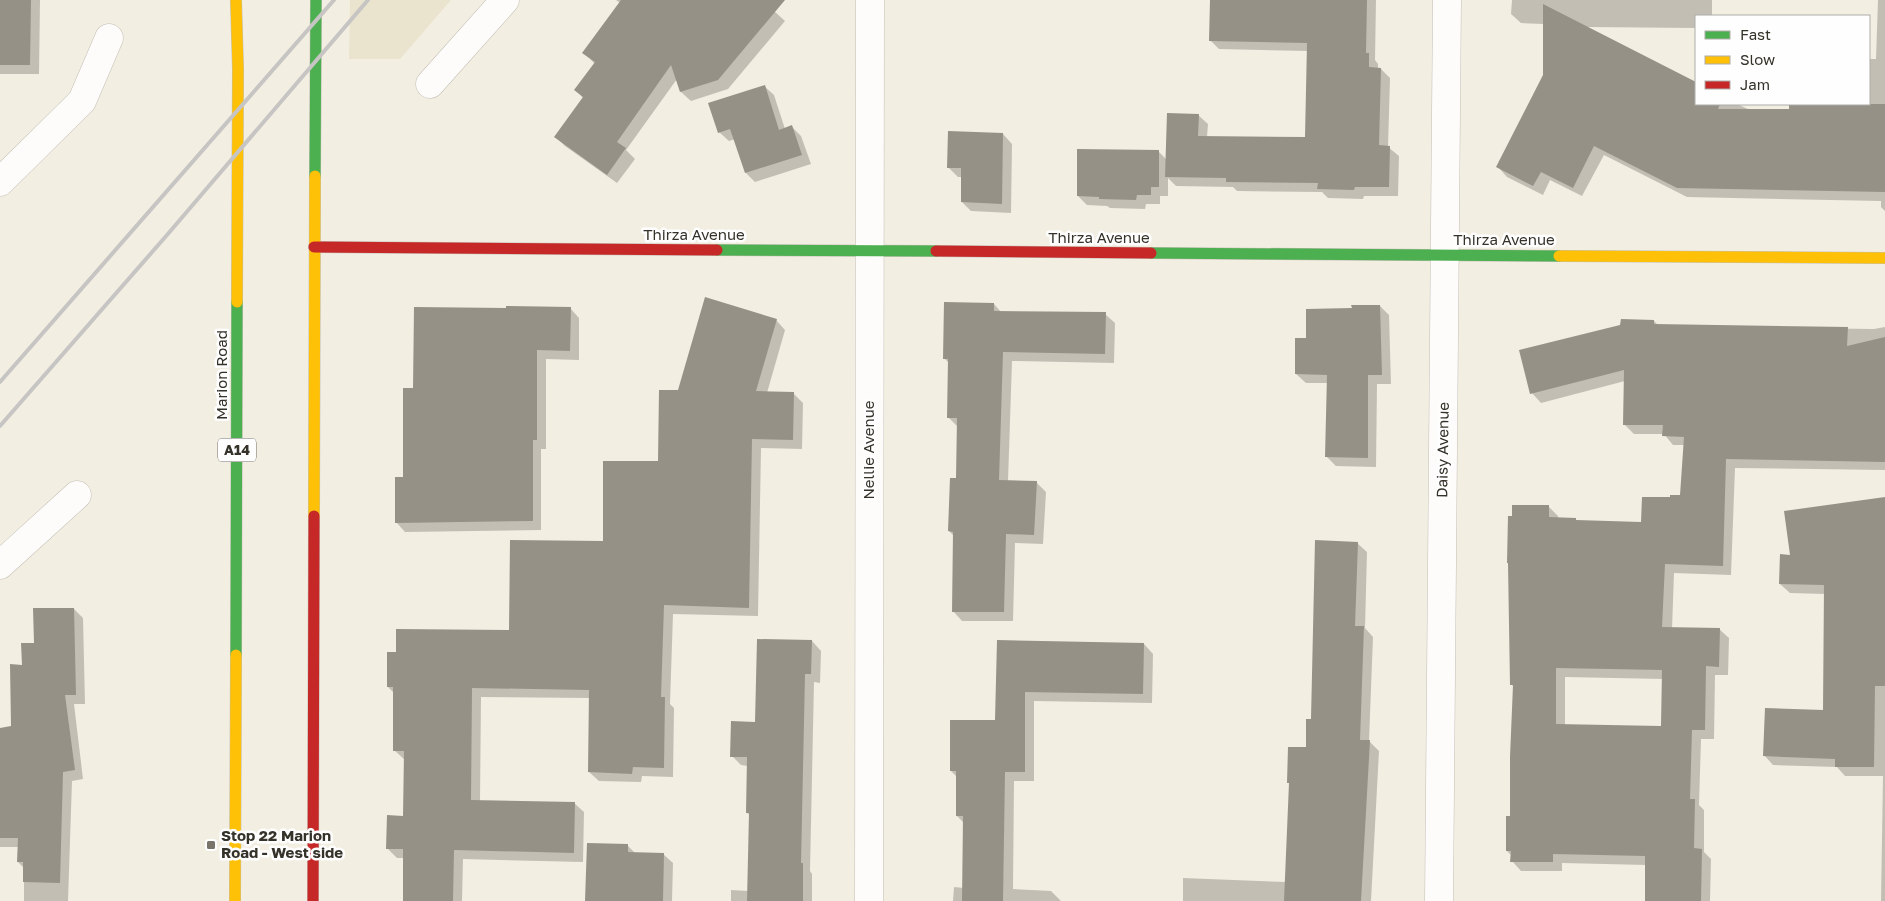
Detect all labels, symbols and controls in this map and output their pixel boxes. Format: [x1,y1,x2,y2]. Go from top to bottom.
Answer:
legend [1695,15,1870,105]
text: Fast [1740,25,1771,43]
text: Slow [1740,50,1775,68]
text: Jam [1740,75,1770,93]
street label: Thirza Avenue [643,225,745,243]
street label: Thirza Avenue [1048,228,1150,246]
street label: Thirza Avenue [1453,230,1555,248]
street label: Marion Road [212,330,230,420]
street label: Nellie Avenue [859,400,877,500]
street label: Daisy Avenue [1432,402,1452,498]
road number: A14 [218,438,256,462]
place label: Stop 22 Marion Road - West side [221,826,343,861]
marker: Stop 22 Marion Road - West side [205,839,217,851]

